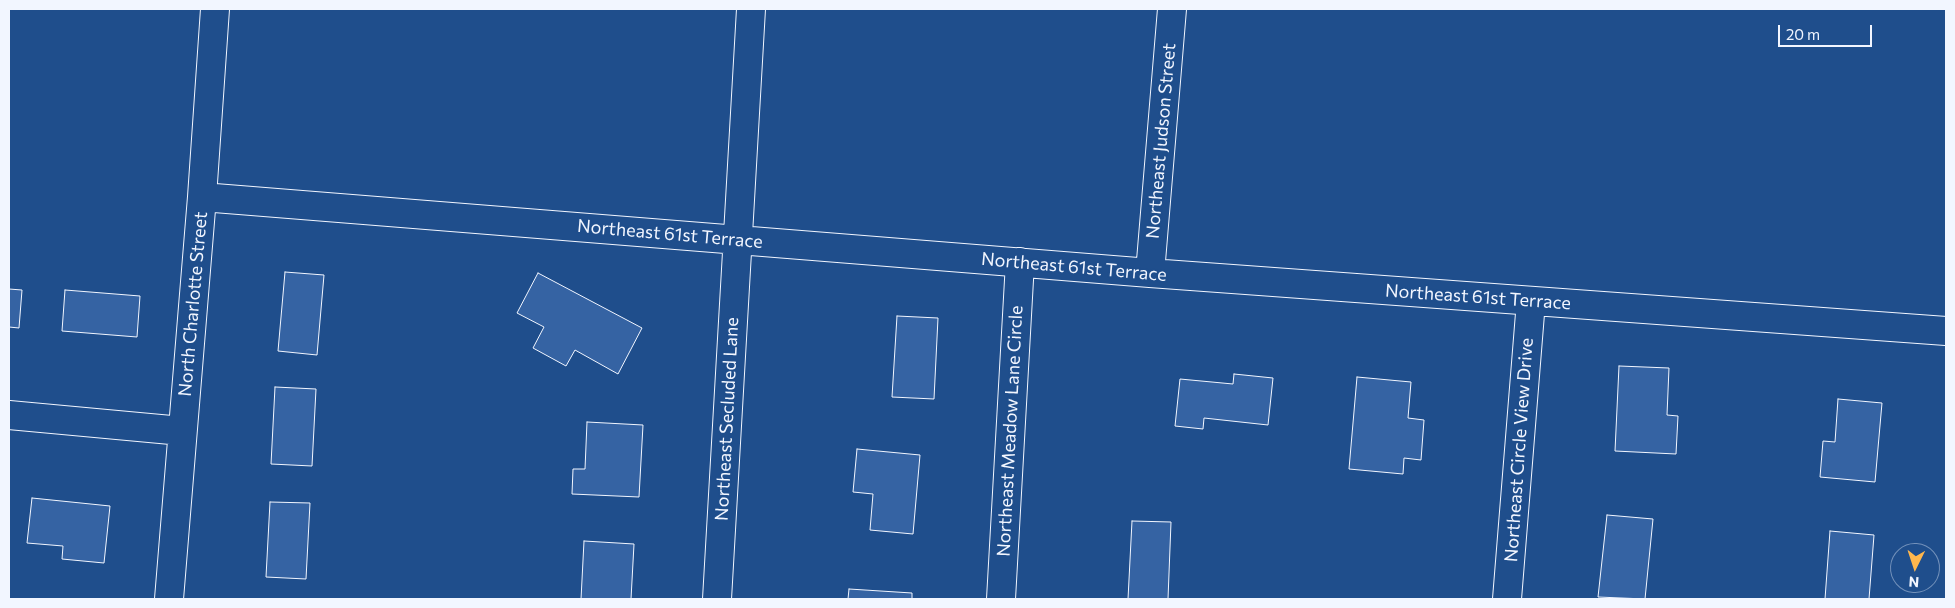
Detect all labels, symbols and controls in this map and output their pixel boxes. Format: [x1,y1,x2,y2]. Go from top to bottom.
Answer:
scale bar [1780,15,1874,47]
text: 20 m [1786,25,1820,43]
street label: Northeast Judson Street [1142,42,1180,240]
street label: North Charlotte Street [174,211,212,397]
street label: Northeast 61st Terrace [576,215,764,253]
street label: Northeast 61st Terrace [980,248,1168,286]
street label: Northeast 61st Terrace [1384,280,1572,314]
street label: Northeast Meadow Lane Circle [993,305,1027,557]
street label: Northeast Secluded Lane [711,317,743,521]
street label: Northeast Circle View Drive [1500,337,1538,563]
north arrow [1890,543,1940,593]
text: N [1908,574,1920,591]

